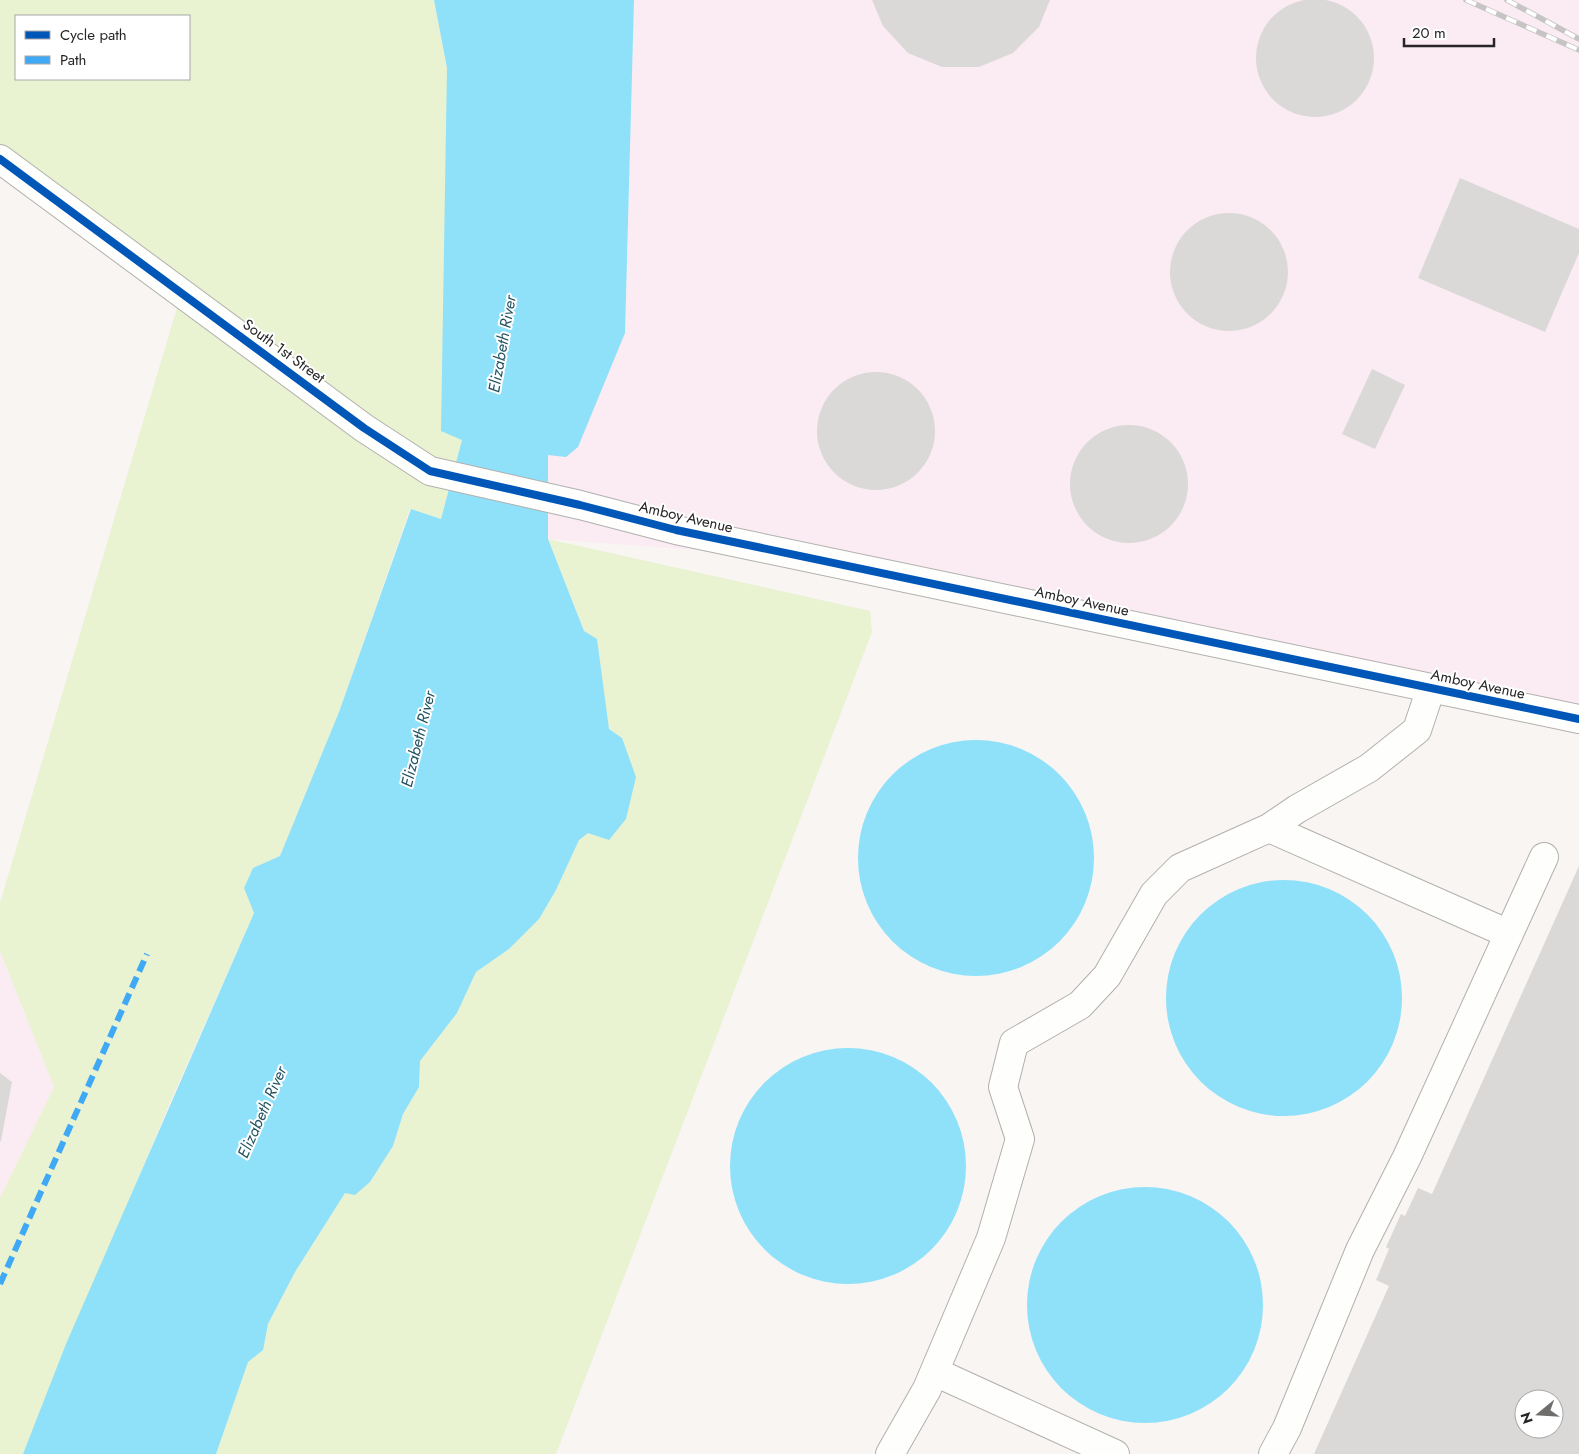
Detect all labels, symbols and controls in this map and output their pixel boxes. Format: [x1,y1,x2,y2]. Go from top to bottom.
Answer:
legend [15,15,190,80]
scale bar [1404,15,1494,47]
text: 20 m [1412,22,1446,44]
text: Cycle path [60,24,127,46]
text: Path [60,49,86,71]
water label: Elizabeth River [482,292,522,394]
street label: South 1st Street [238,314,330,389]
street label: Amboy Avenue [637,495,735,539]
street label: Amboy Avenue [1033,580,1131,622]
street label: Amboy Avenue [1429,663,1527,705]
water label: Elizabeth River [395,687,441,789]
water label: Elizabeth River [232,1061,293,1162]
north arrow [1514,1389,1564,1439]
text: N [1515,1410,1538,1426]

